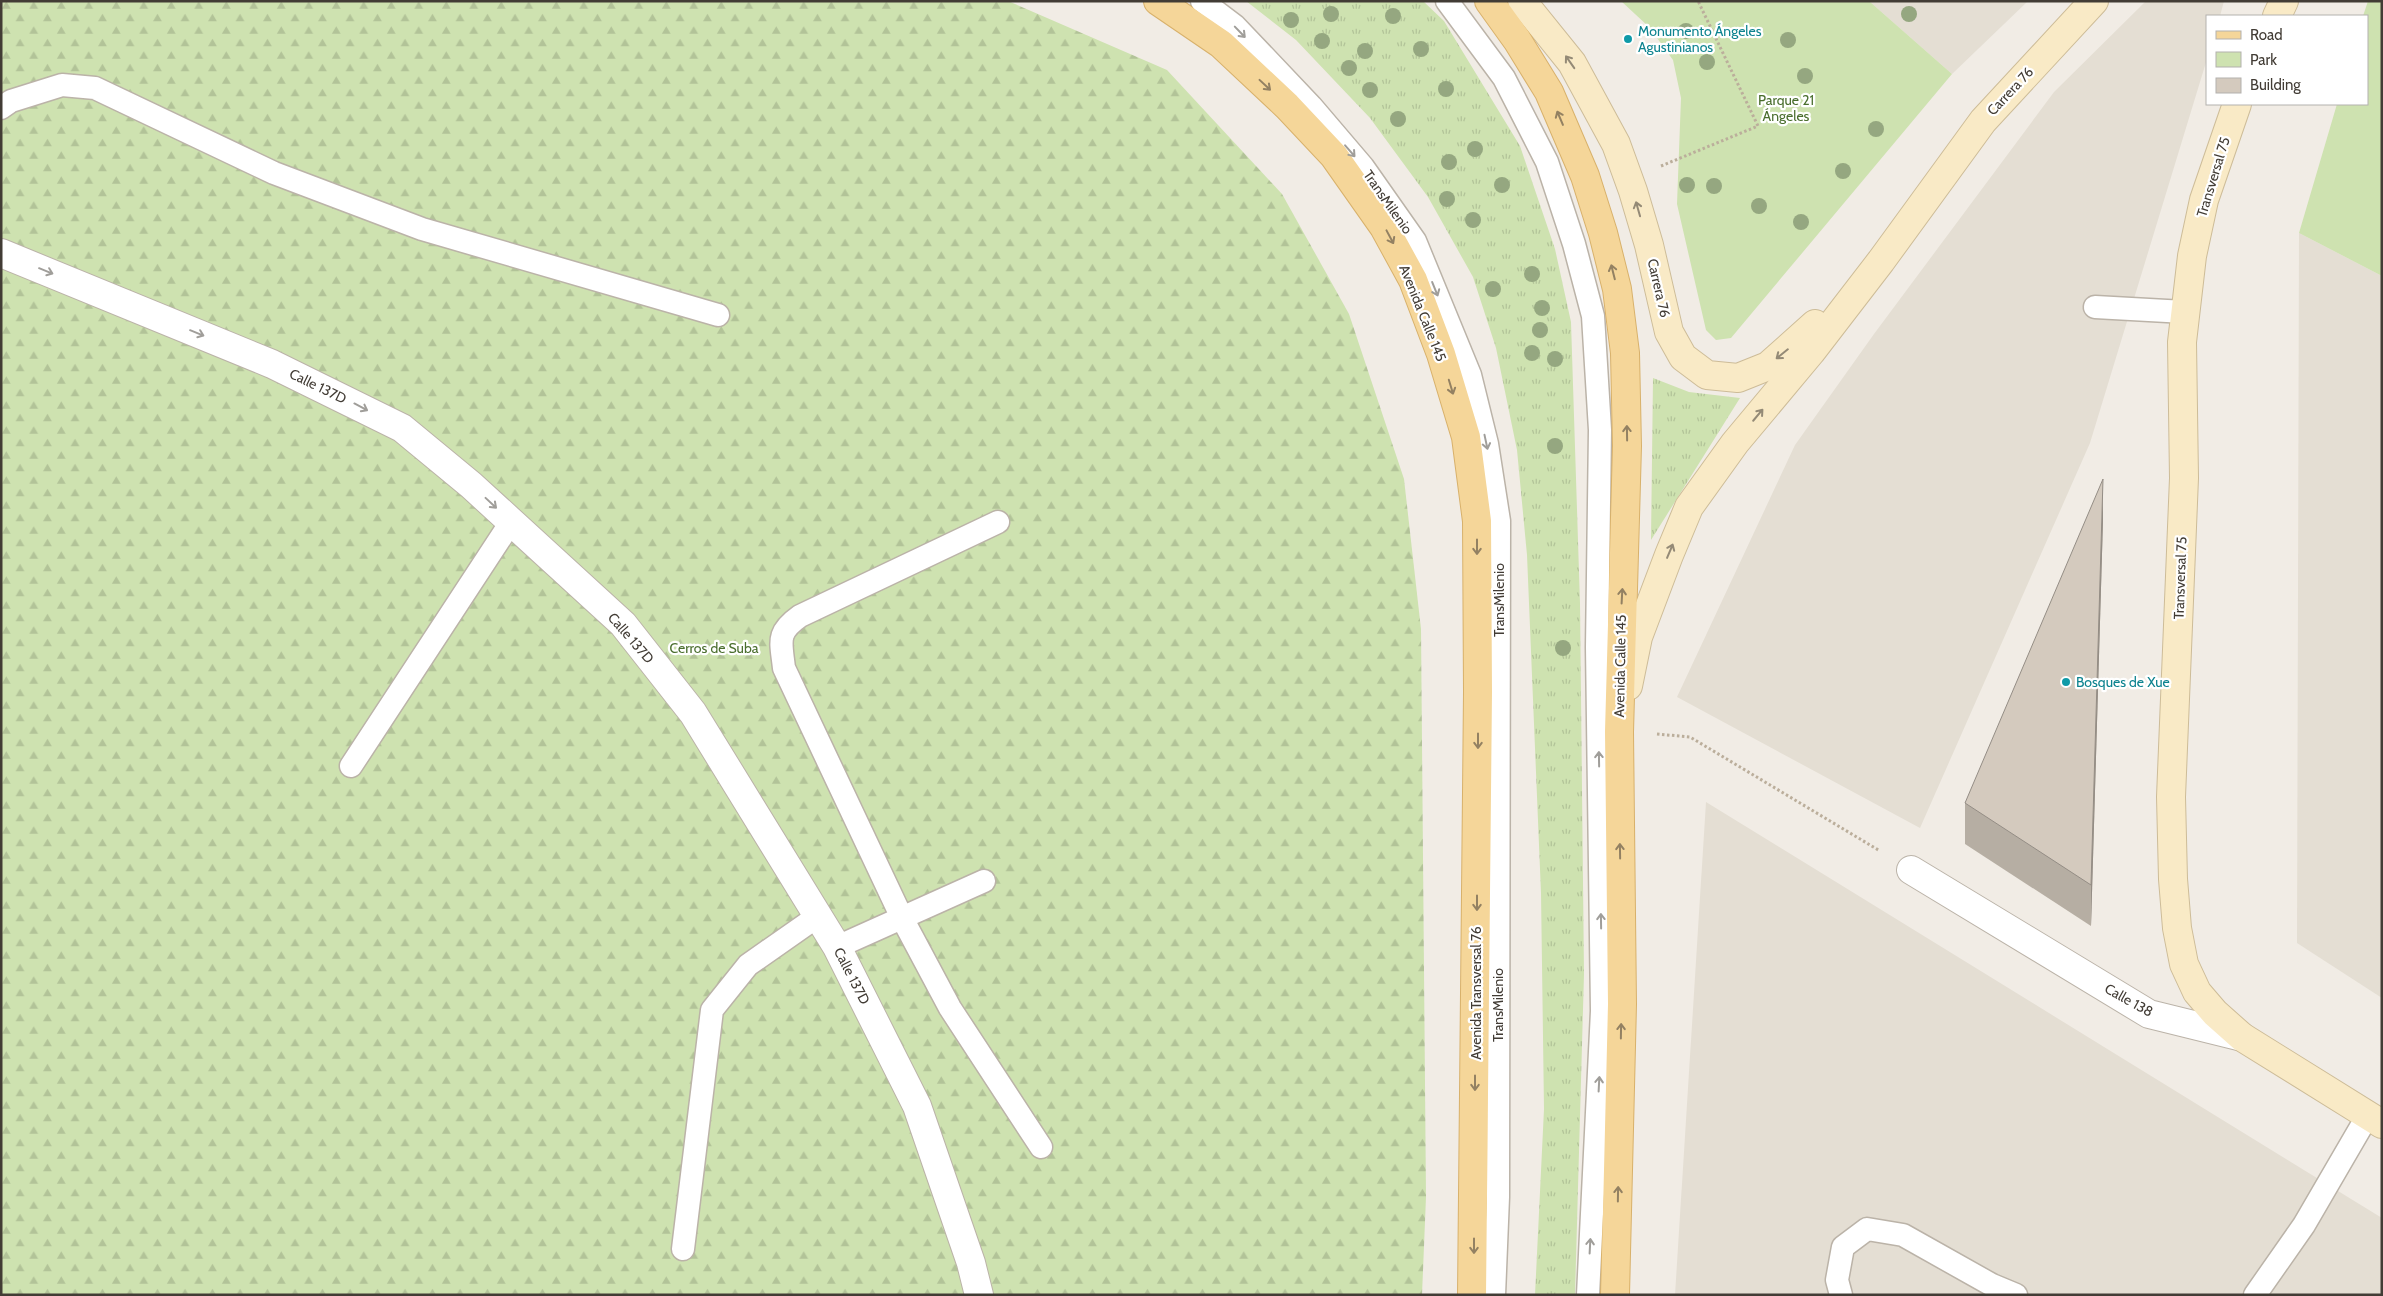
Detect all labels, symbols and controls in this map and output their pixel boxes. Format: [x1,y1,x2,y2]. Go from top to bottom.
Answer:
legend [2206,15,2368,105]
place label: Monumento Ángeles Agustinianos [1638,22,1762,56]
one-way arrow [1234,25,1246,38]
text: Road [2250,26,2283,44]
marker: Monumento Ángeles Agustinianos [1622,33,1634,45]
text: Park [2250,51,2277,69]
one-way arrow [1565,55,1575,69]
street label: Carrera 76 [1983,63,2037,119]
text: Building [2250,76,2301,94]
one-way arrow [1259,79,1271,91]
park label: Parque 21 Ángeles [1758,91,1814,125]
one-way arrow [1555,111,1565,126]
street label: Transversal 75 [2192,135,2234,219]
one-way arrow [1344,145,1356,158]
street label: TransMilenio [1359,167,1417,238]
one-way arrow [1633,201,1643,217]
one-way arrow [1386,229,1395,244]
street label: Carrera 76 [1643,257,1675,319]
street label: Avenida Calle 145 [1395,262,1451,364]
one-way arrow [1608,264,1617,280]
one-way arrow [38,267,53,277]
one-way arrow [1431,281,1440,296]
one-way arrow [189,329,204,338]
one-way arrow [1776,348,1789,359]
street label: Calle 137D [286,364,350,408]
one-way arrow [1446,379,1456,395]
one-way arrow [353,403,368,412]
one-way arrow [1752,409,1763,422]
one-way arrow [1622,425,1631,441]
one-way arrow [1482,434,1492,450]
one-way arrow [484,497,497,509]
street label: Transversal 75 [2170,536,2190,620]
one-way arrow [1472,538,1482,554]
one-way arrow [1666,544,1676,559]
street label: TransMilenio [1490,563,1508,637]
one-way arrow [1617,588,1626,604]
street label: Calle 137D [604,609,658,667]
street label: Avenida Calle 145 [1610,614,1630,718]
park label: Cerros de Suba [670,639,759,657]
place label: Bosques de Xue [2076,673,2170,691]
marker: Bosques de Xue [2060,676,2072,688]
one-way arrow [1473,732,1483,748]
one-way arrow [1594,751,1603,767]
one-way arrow [1615,843,1625,860]
one-way arrow [1472,894,1482,911]
one-way arrow [1596,914,1606,930]
street label: Avenida Transversal 76 [1467,926,1485,1060]
street label: Calle 137D [830,944,874,1008]
street label: TransMilenio [1489,968,1507,1042]
street label: Calle 138 [2102,979,2156,1021]
one-way arrow [1616,1023,1626,1040]
one-way arrow [1471,1075,1480,1091]
one-way arrow [1594,1076,1603,1092]
one-way arrow [1613,1186,1622,1202]
one-way arrow [1469,1237,1479,1253]
one-way arrow [1586,1238,1595,1254]

